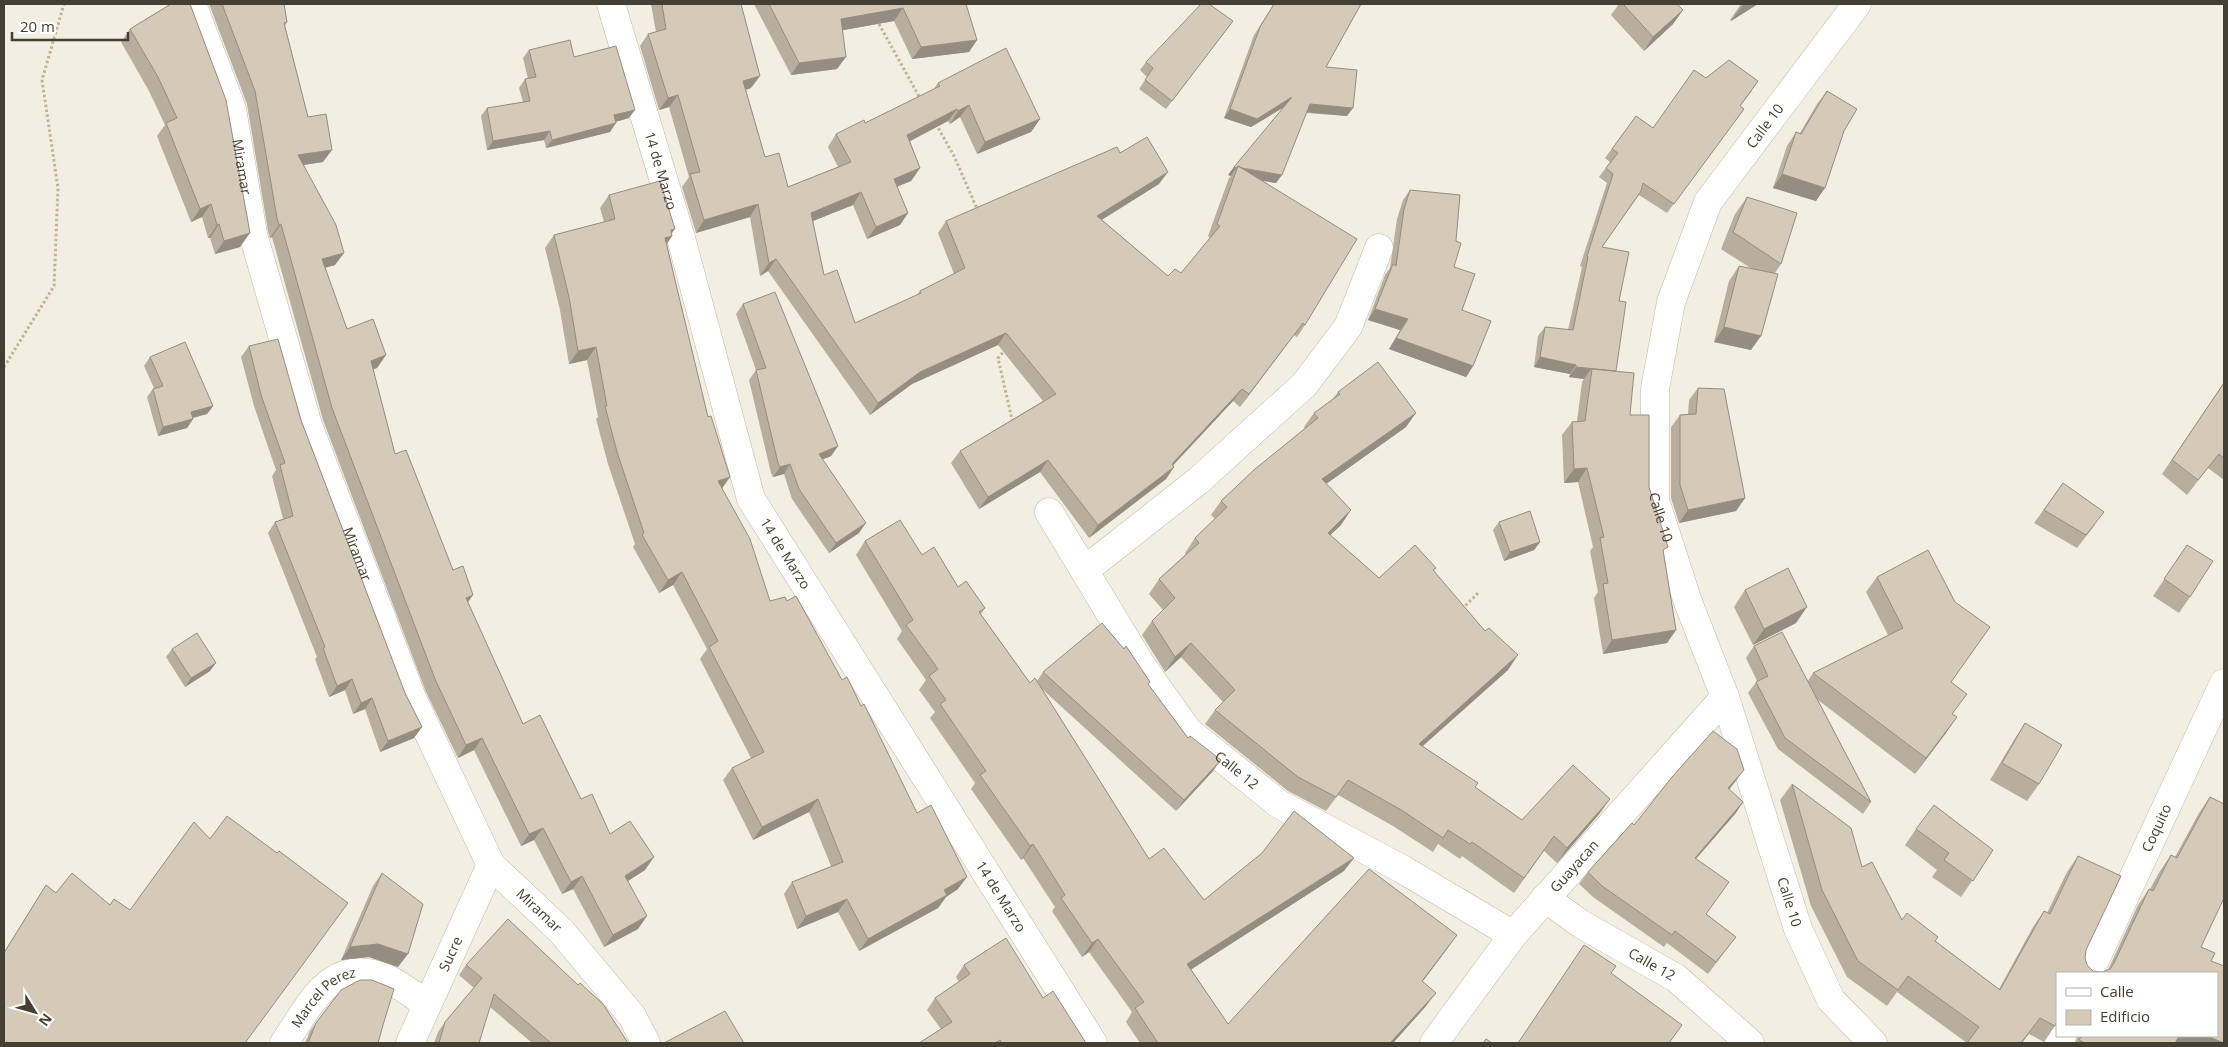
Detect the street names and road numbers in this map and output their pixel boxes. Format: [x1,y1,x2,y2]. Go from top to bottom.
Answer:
street label: Calle 10 [1742,100,1788,152]
street label: 14 de Marzo [641,129,682,212]
street label: Miramar [228,137,256,196]
street label: Calle 10 [1646,492,1678,544]
street label: 14 de Marzo [756,514,815,593]
street label: Miramar [339,524,377,584]
street label: Calle 12 [1211,746,1263,793]
street label: Coquito [2137,800,2176,855]
street label: Guayacan [1545,835,1602,896]
street label: 14 de Marzo [972,857,1031,936]
street label: Calle 10 [1773,875,1807,929]
street label: Miramar [513,884,567,936]
street label: Sucre [434,933,466,974]
street label: Calle 12 [1625,943,1679,985]
street label: Marcel Perez [287,962,357,1031]

